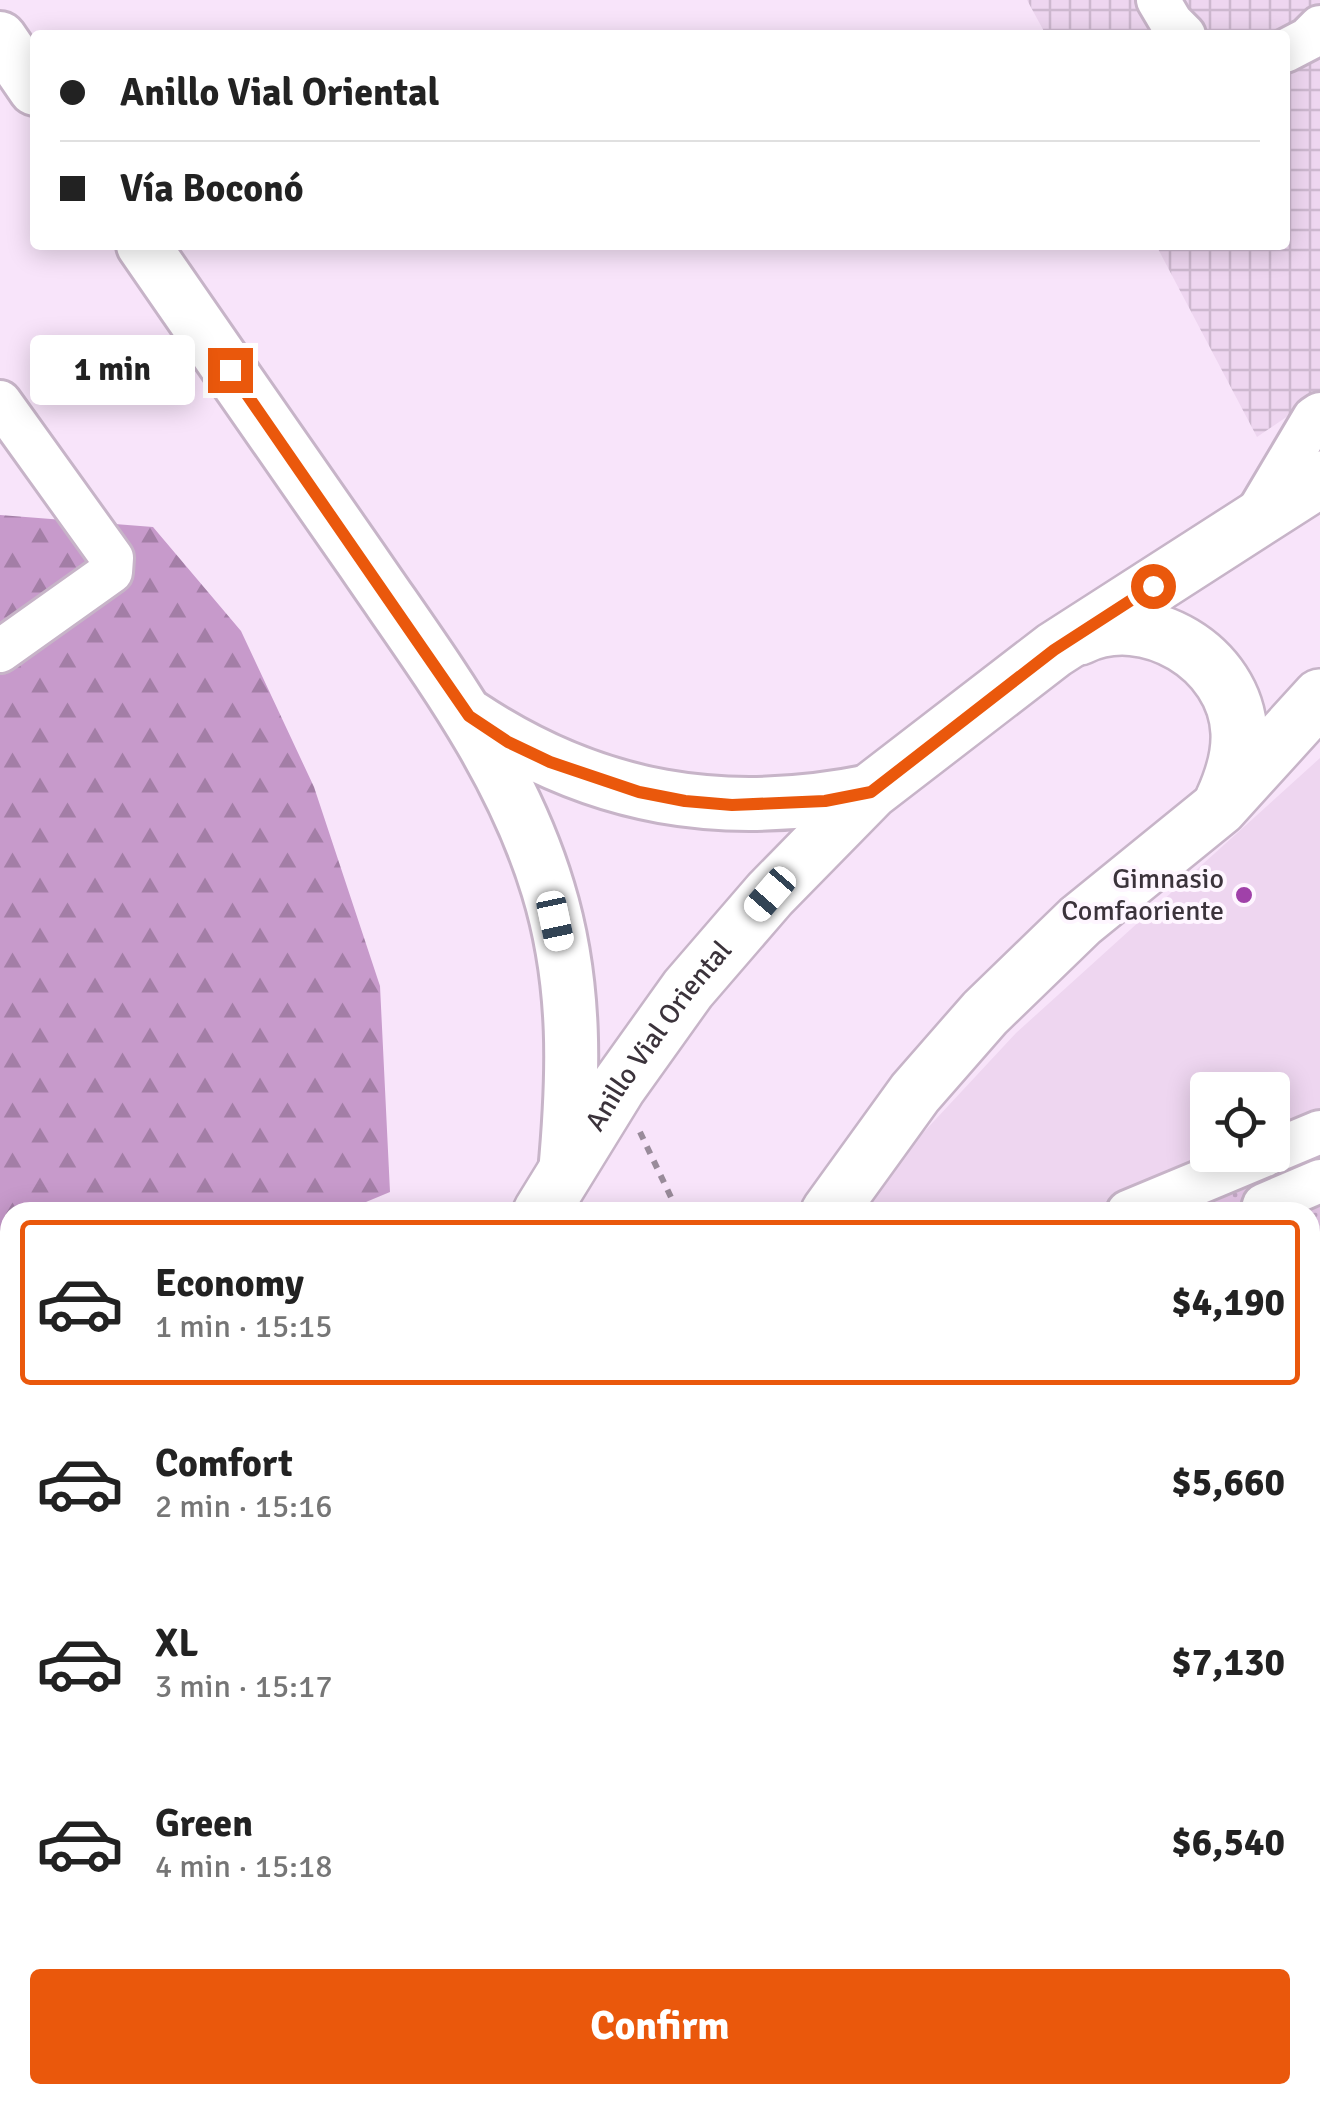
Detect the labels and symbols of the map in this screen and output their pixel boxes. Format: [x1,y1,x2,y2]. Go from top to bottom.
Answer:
callout: 1 min [30,335,195,405]
route end [208,348,253,393]
route start [1131,564,1176,609]
car [739,862,801,926]
place label: Gimnasio Comfaoriente [1061,862,1224,928]
marker: Gimnasio Comfaoriente [1233,884,1255,906]
car [534,889,576,953]
street label: Anillo Vial Oriental [578,934,739,1137]

